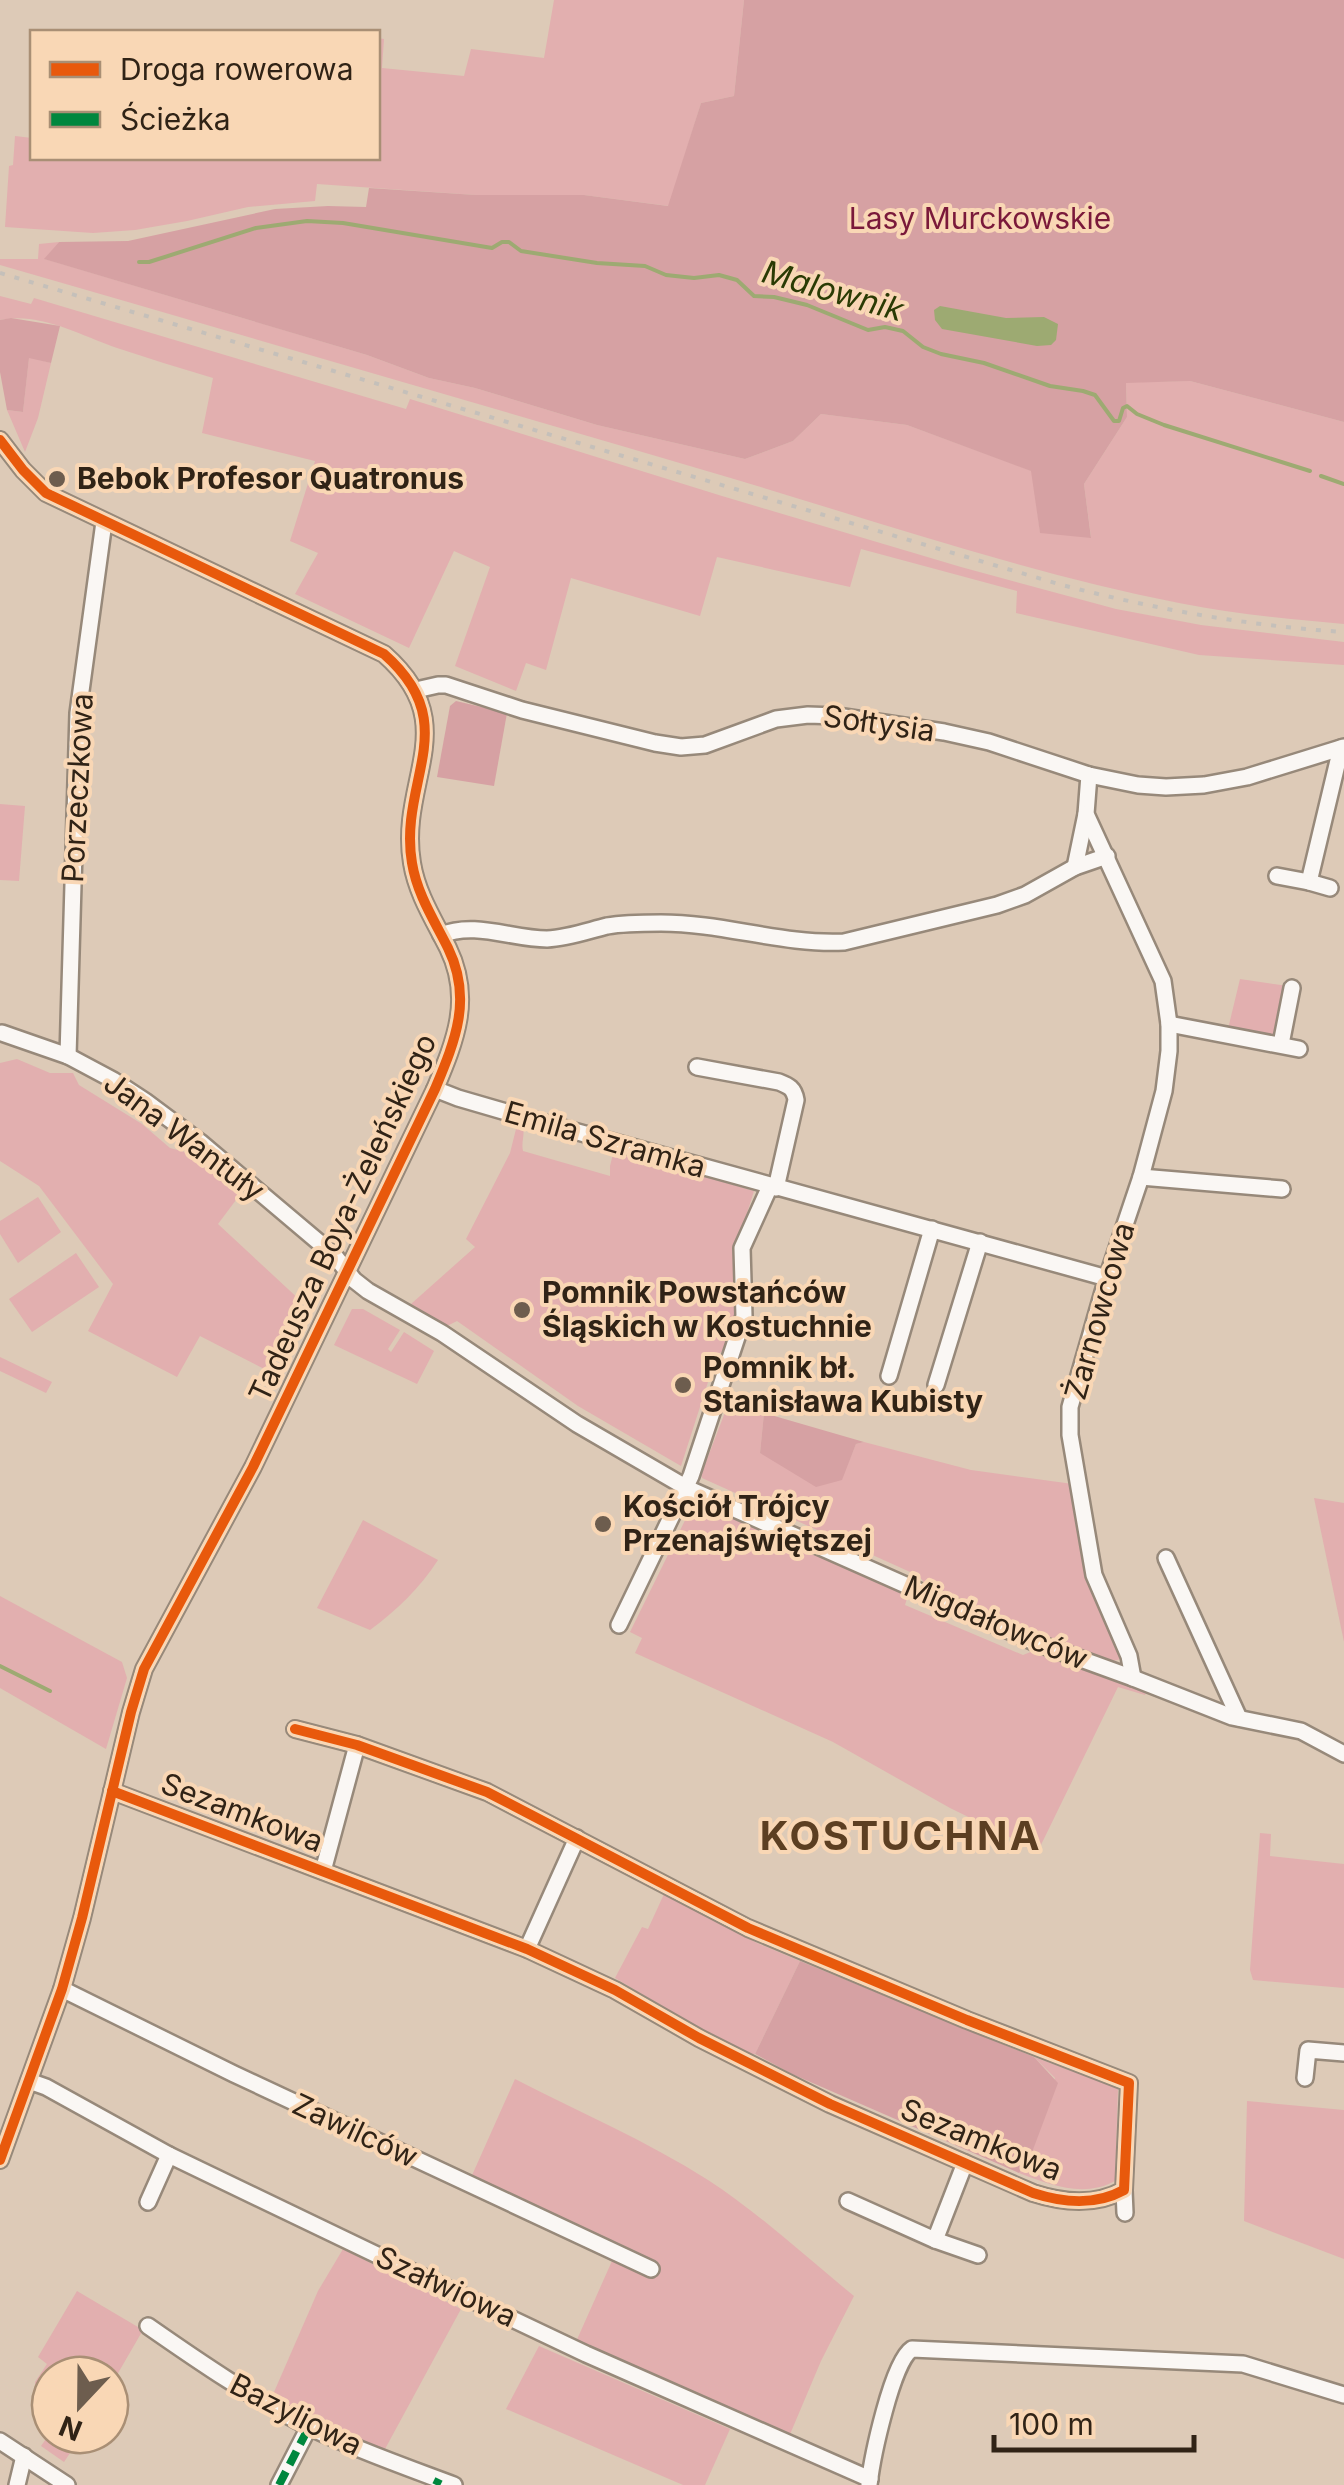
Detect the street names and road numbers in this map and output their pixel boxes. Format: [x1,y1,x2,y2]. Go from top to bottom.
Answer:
street label: Porzeczkowa [54,692,100,884]
street label: Sołtysia [821,697,937,749]
street label: Tadeusza Boya-Żeleńskiego [241,1028,443,1407]
street label: Jana Wantuły [97,1064,272,1208]
street label: Emila Szramka [501,1093,710,1185]
street label: Żarnowcowa [1057,1218,1142,1403]
street label: Migdałowców [899,1567,1094,1677]
street label: Sezamkowa [156,1765,328,1859]
street label: Zawilców [287,2085,424,2175]
street label: Sezamkowa [896,2090,1067,2188]
street label: Szałwiowa [371,2238,522,2334]
street label: Bazyliowa [224,2366,369,2463]

